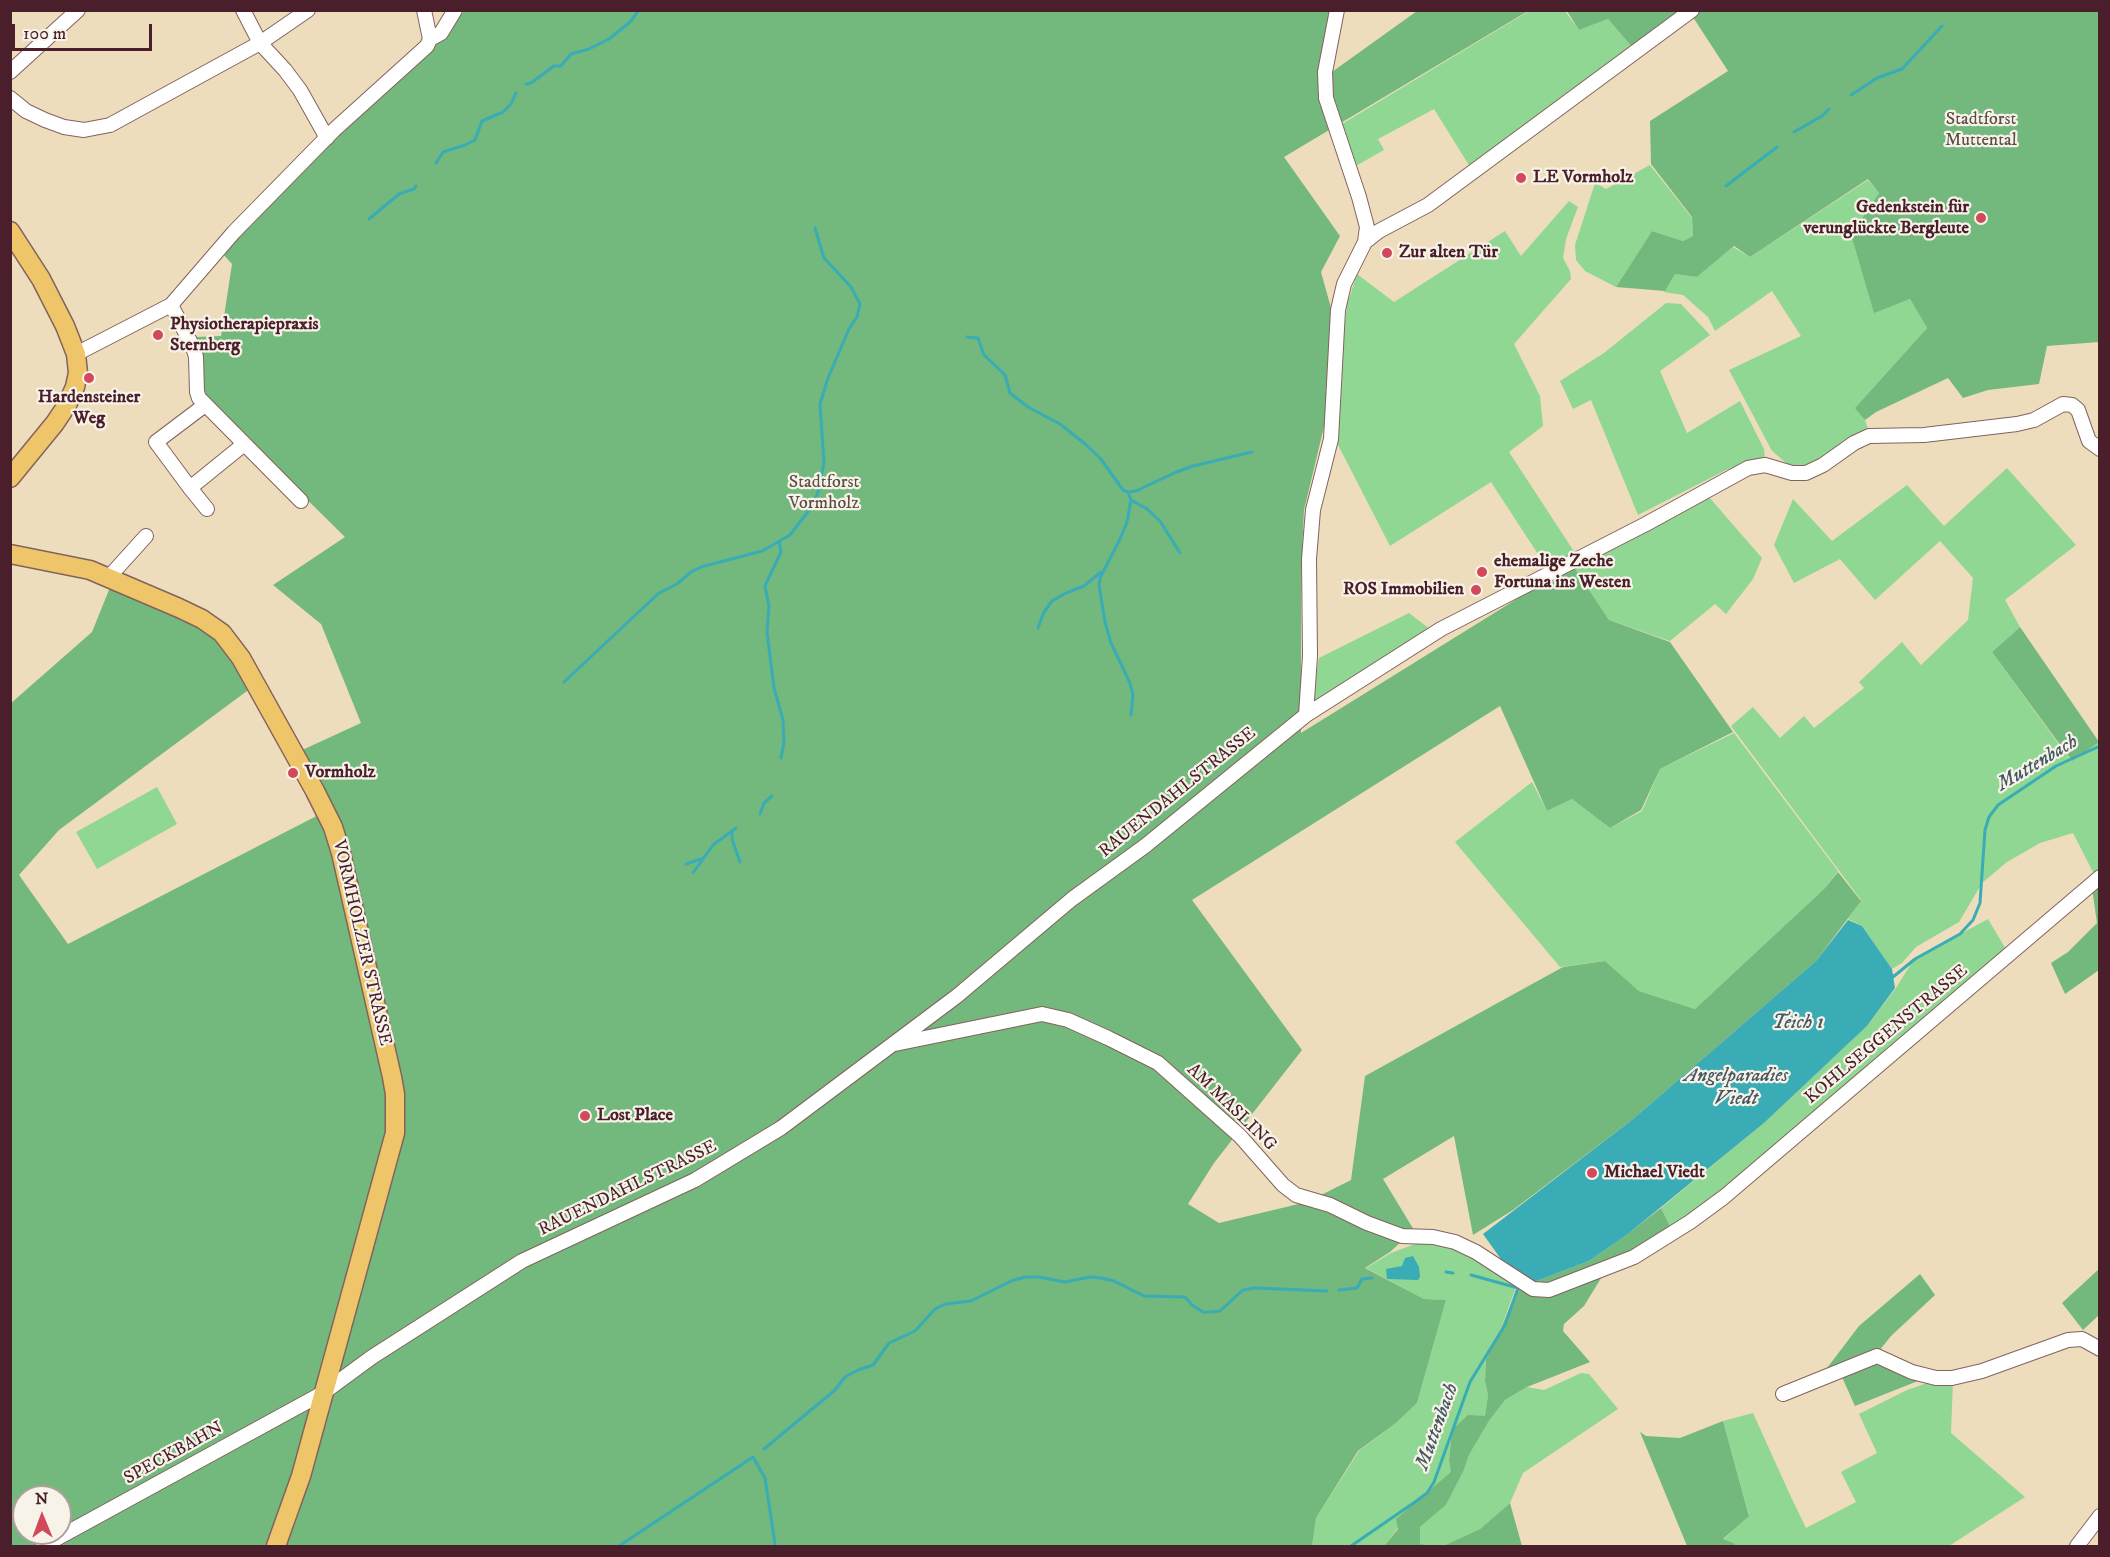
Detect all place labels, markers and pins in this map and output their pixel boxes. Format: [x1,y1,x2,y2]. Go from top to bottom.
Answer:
place label: LE Vormholz [1533,167,1633,189]
marker: LE Vormholz [1514,171,1528,185]
place label: Gedenkstein für verunglückte Bergleute [1803,197,1969,240]
marker: Gedenkstein für verunglückte Bergleute [1974,211,1988,225]
place label: Zur alten Tür [1399,242,1498,264]
marker: Zur alten Tür [1380,246,1394,260]
place label: Physiotherapiepraxis Sternberg [170,314,319,356]
marker: Physiotherapiepraxis Sternberg [151,328,165,342]
marker: Hardensteiner Weg [82,371,96,385]
place label: Hardensteiner Weg [38,387,140,430]
place label: ehemalige Zeche Fortuna ins Westen [1494,551,1631,594]
marker: ehemalige Zeche Fortuna ins Westen [1475,565,1489,579]
place label: ROS Immobilien [1343,579,1464,601]
marker: ROS Immobilien [1469,583,1483,597]
place label: Vormholz [305,762,376,784]
marker: Vormholz [286,766,300,780]
place label: Lost Place [597,1105,673,1127]
marker: Lost Place [578,1109,592,1123]
place label: Michael Viedt [1604,1162,1705,1184]
marker: Michael Viedt [1585,1166,1599,1180]

